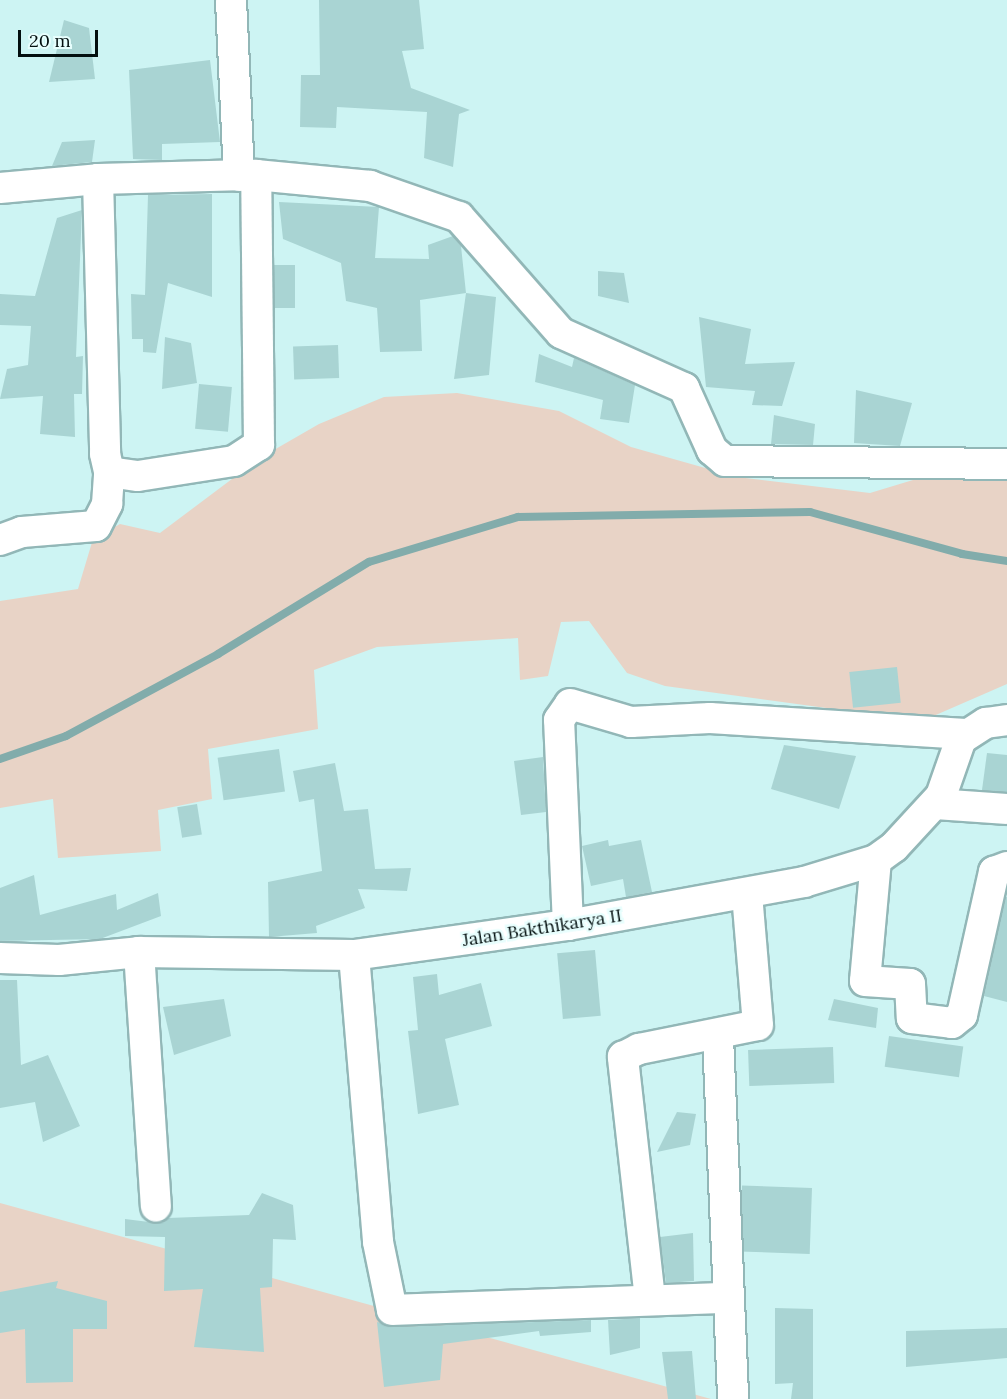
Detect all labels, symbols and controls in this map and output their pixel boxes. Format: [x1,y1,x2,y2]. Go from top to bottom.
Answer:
scale bar [21,18,100,56]
text: 20 m [29,29,71,52]
street label: Jalan Bakthikarya II [461,905,623,951]

